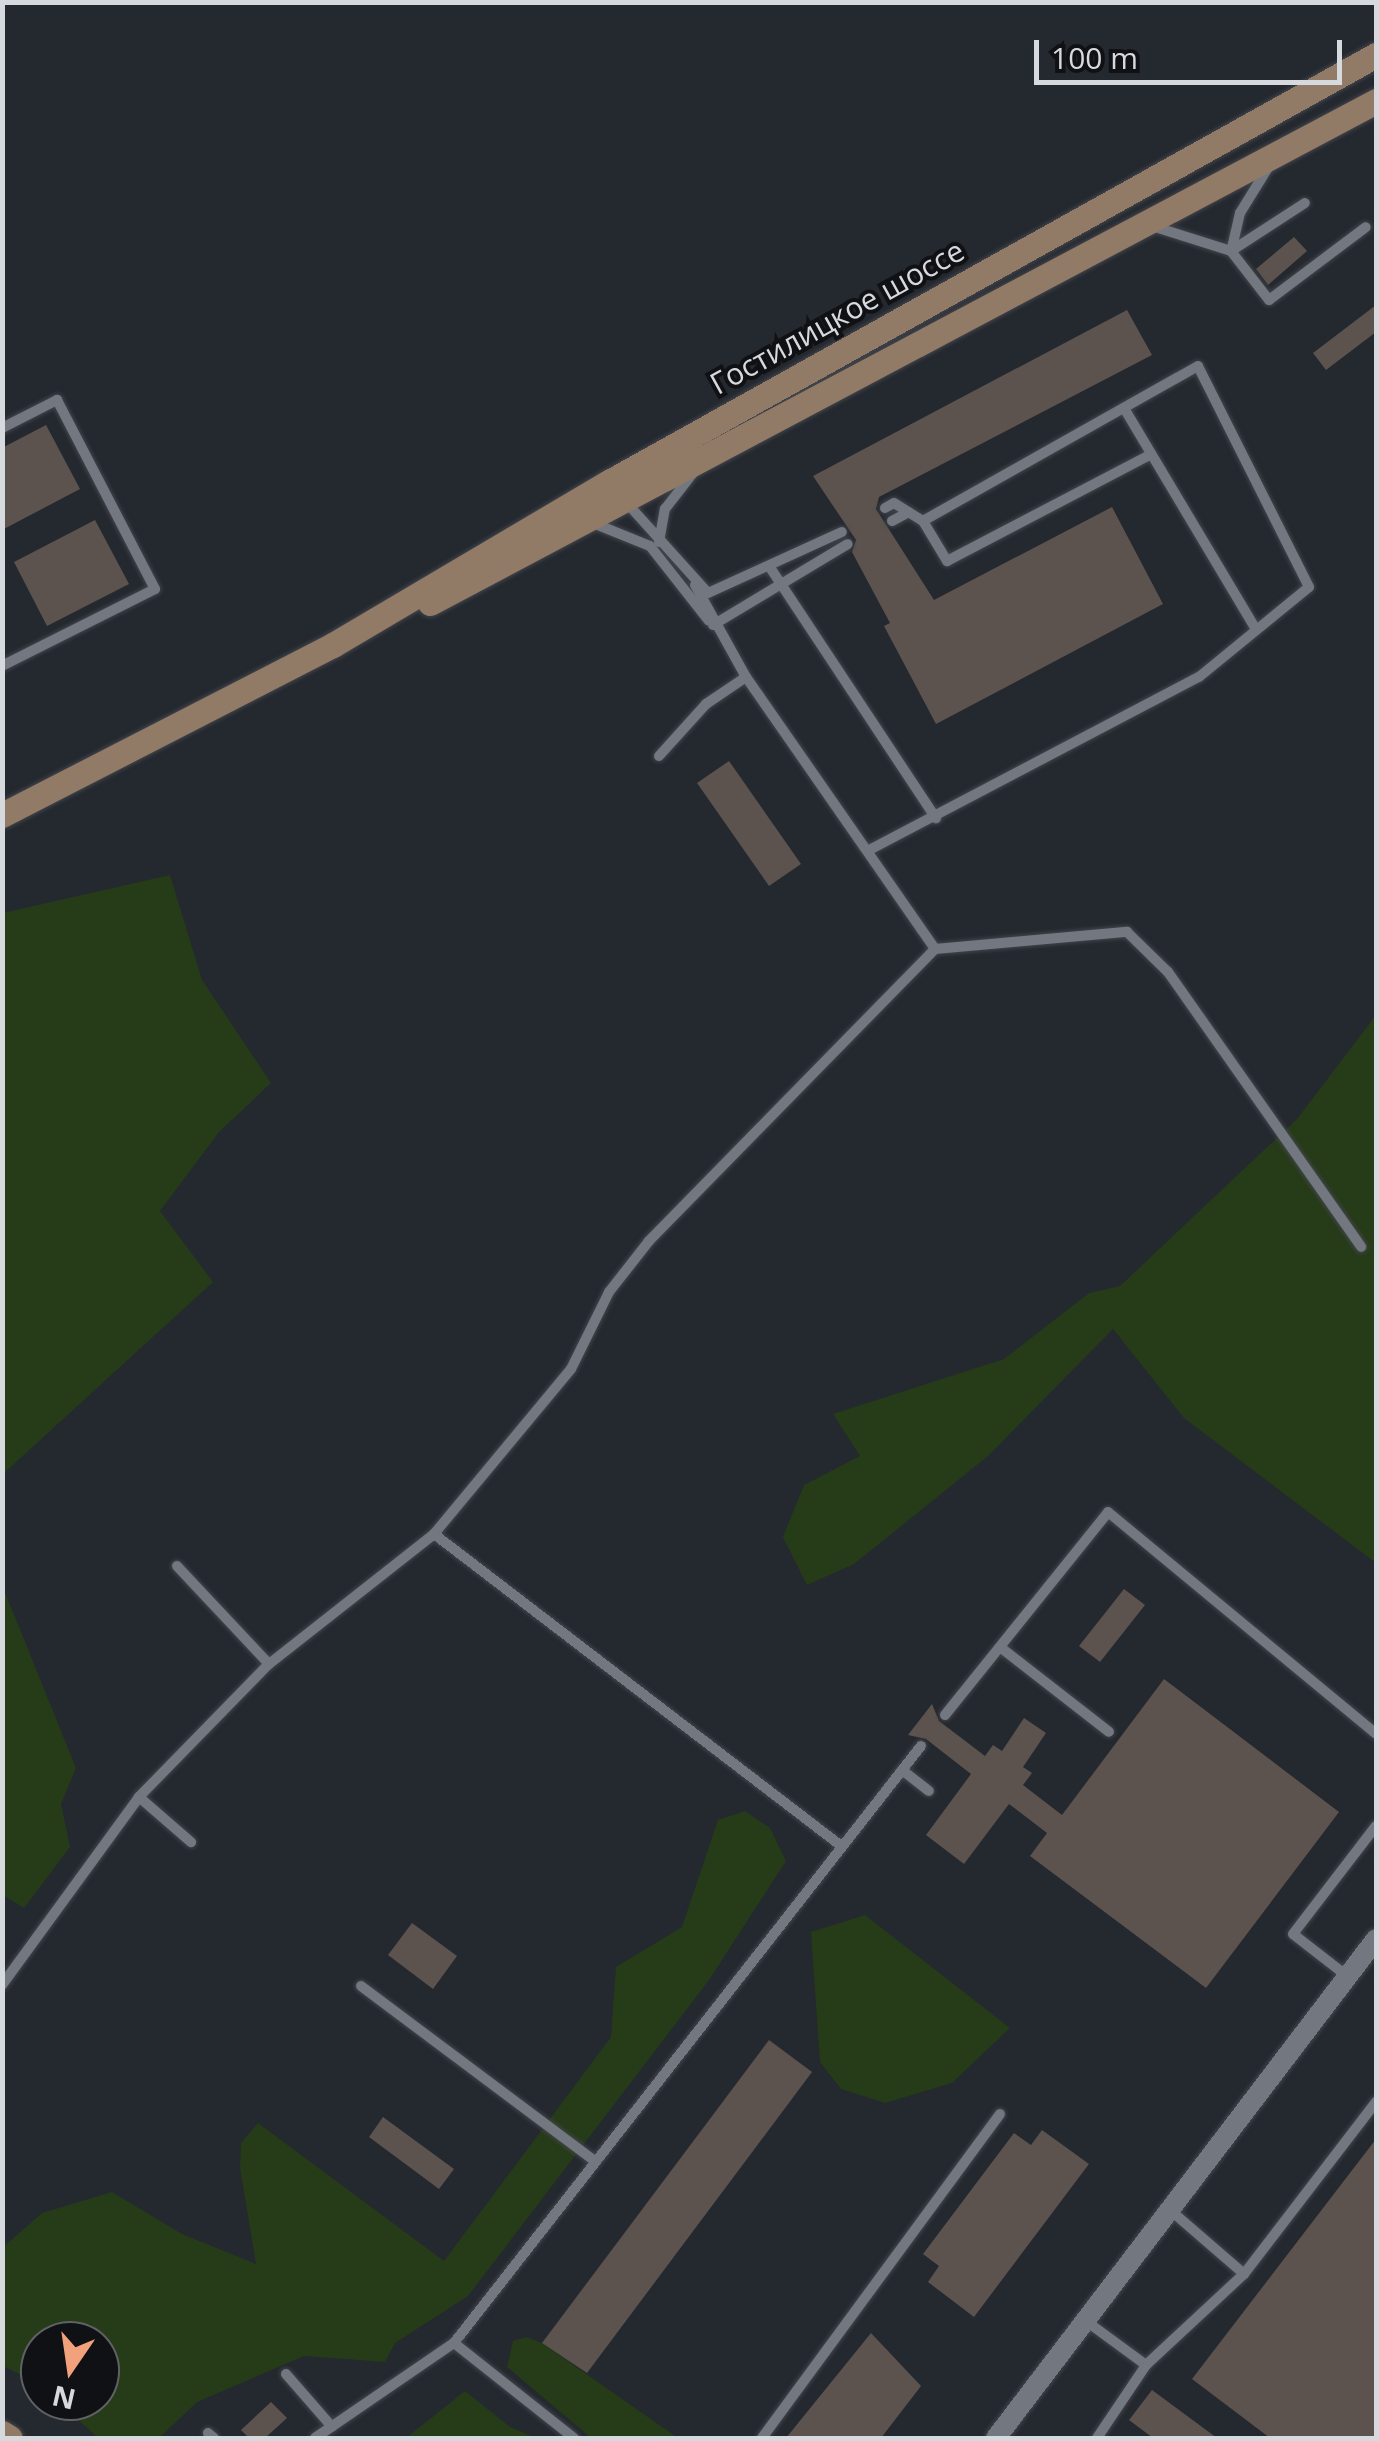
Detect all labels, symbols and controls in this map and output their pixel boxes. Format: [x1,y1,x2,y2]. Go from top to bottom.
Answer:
scale bar [1039,20,1346,82]
text: 100 m [1051,37,1138,78]
street label: Гостилицкое шоссе [704,232,970,402]
north arrow [20,2321,120,2421]
text: N [48,2377,79,2419]

